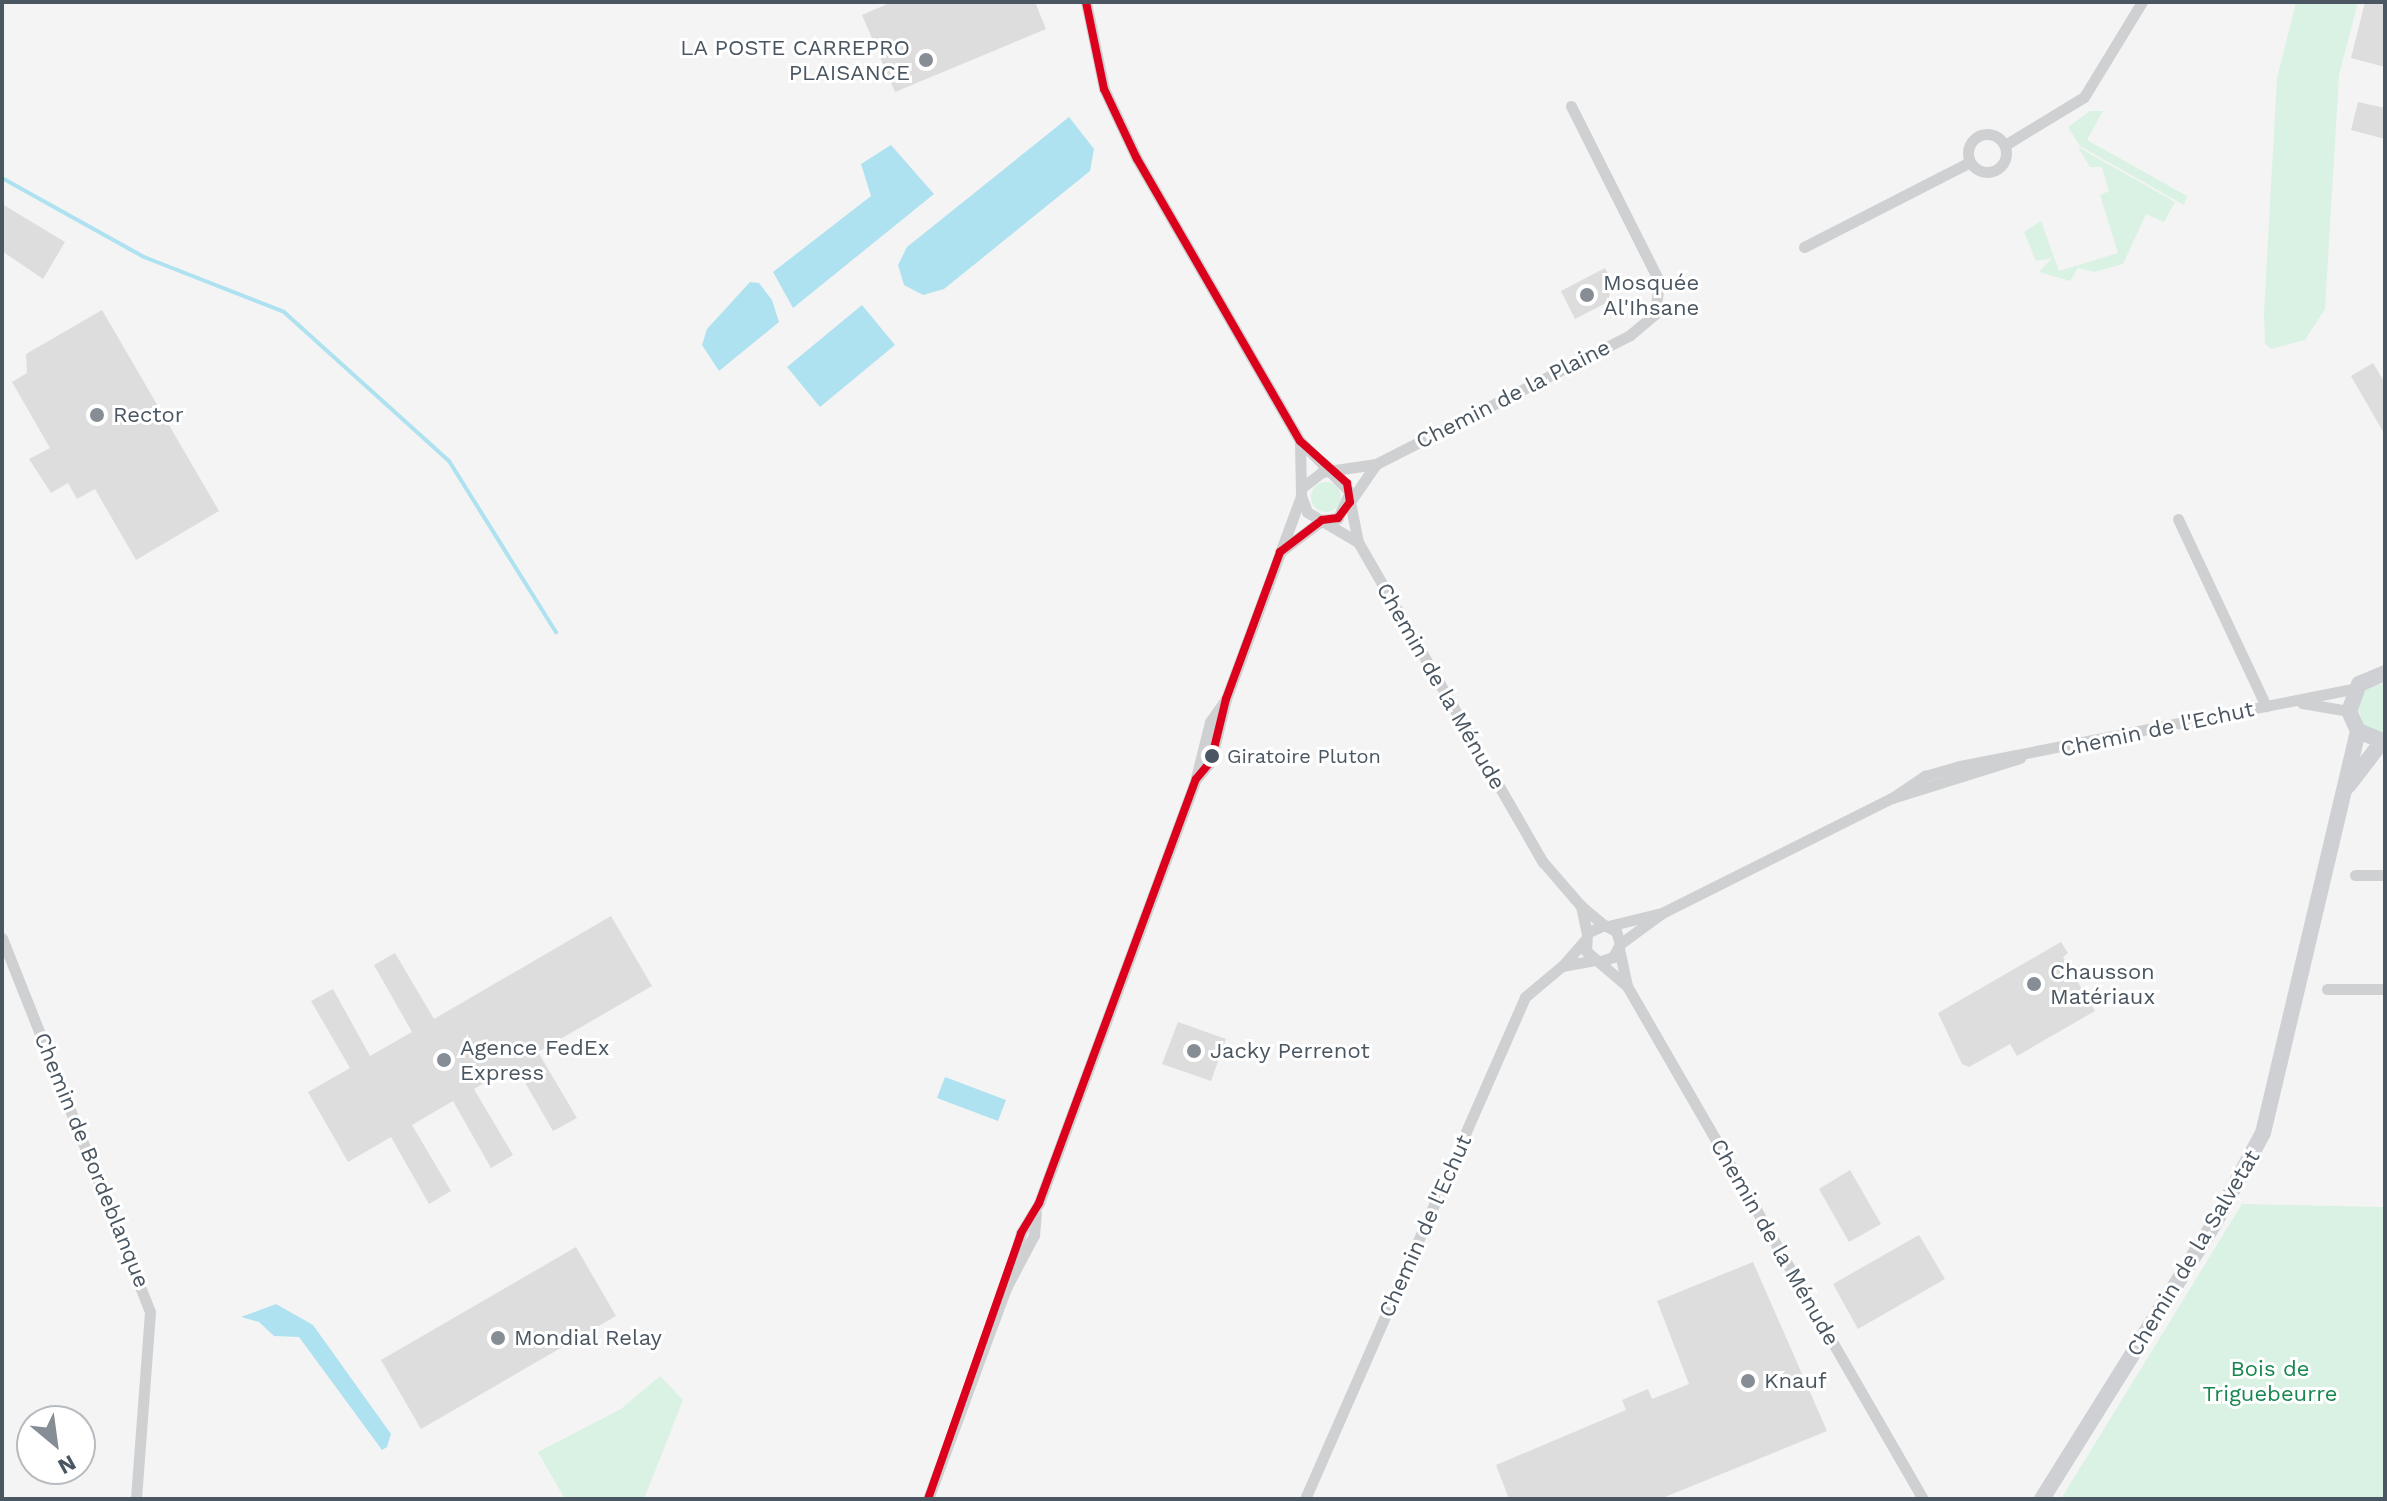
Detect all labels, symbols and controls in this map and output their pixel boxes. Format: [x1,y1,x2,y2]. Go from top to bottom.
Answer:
place label: LA POSTE CARREPRO PLAISANCE [679,34,910,86]
marker: LA POSTE CARREPRO PLAISANCE [917,51,935,69]
place label: Mosquée Al'Ihsane [1603,269,1699,320]
marker: Mosquée Al'Ihsane [1578,286,1596,304]
street label: Chemin de la Plaine [1411,333,1615,455]
place label: Rector [113,402,184,428]
marker: Rector [88,406,106,424]
street label: Chemin de la Ménude [1371,578,1511,794]
street label: Chemin de l'Echut [2058,696,2256,762]
place label: Giratoire Pluton [1227,744,1381,768]
marker: Giratoire Pluton [1204,748,1220,764]
place label: Chausson Matériaux [2050,958,2155,1010]
marker: Chausson Matériaux [2025,975,2043,993]
street label: Chemin de Bordeblanque [29,1029,155,1291]
place label: Agence FedEx Express [460,1034,609,1086]
place label: Jacky Perrenot [1210,1038,1370,1064]
marker: Jacky Perrenot [1185,1042,1203,1060]
marker: Agence FedEx Express [435,1051,453,1069]
street label: Chemin de l'Echut [1373,1131,1477,1321]
street label: Chemin de la Ménude [1705,1134,1845,1350]
street label: Chemin de la Salvetat [2121,1145,2265,1361]
place label: Mondial Relay [514,1325,663,1351]
marker: Mondial Relay [489,1329,507,1347]
park label: Bois de Triguebeurre [2203,1355,2337,1406]
place label: Knauf [1764,1368,1827,1394]
marker: Knauf [1739,1372,1757,1390]
north arrow [16,1405,96,1485]
text: N [54,1450,80,1480]

